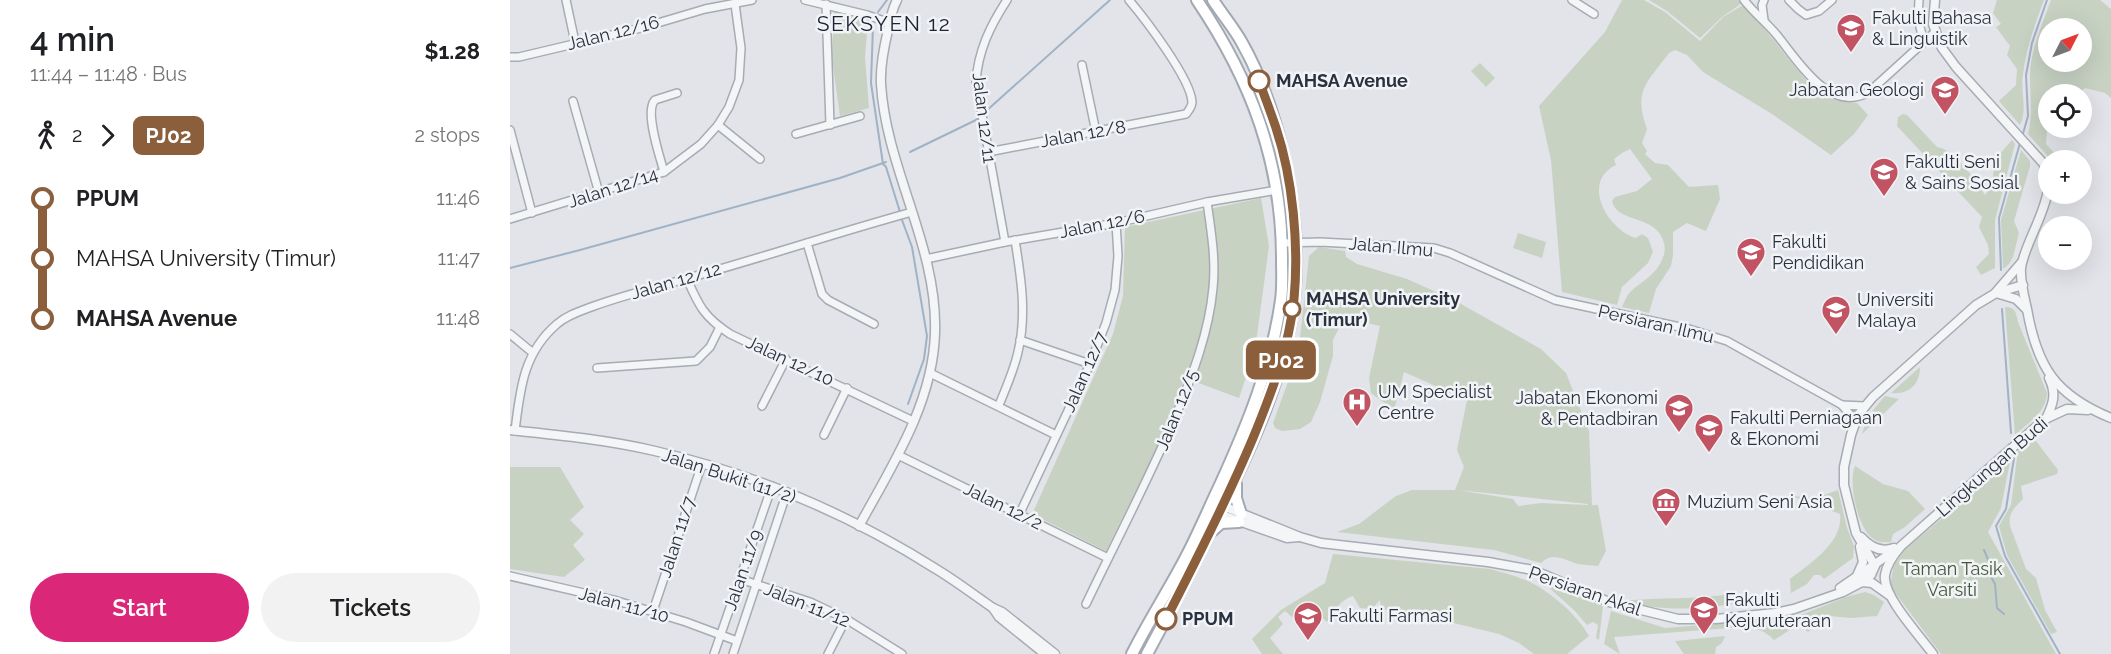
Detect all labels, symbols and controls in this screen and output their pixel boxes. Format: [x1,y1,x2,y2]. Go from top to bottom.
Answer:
place label: Fakulti Bahasa & Linguistik [1872,7,1992,49]
street label: Jalan 12/16 [565,11,661,54]
district label: SEKSYEN 12 [817,11,951,36]
school or university icon: Fakulti Bahasa & Linguistik [1835,12,1867,54]
north arrow [2038,18,2092,72]
map controls [2038,18,2092,270]
text: 4 min [30,20,115,59]
text: $1.28 [425,38,480,64]
text: 11:44 – 11:48 · Bus [30,62,187,86]
marker: MAHSA Avenue [1248,70,1270,92]
place label: MAHSA Avenue [1276,70,1408,91]
street label: Jalan 12/11 [969,71,1001,165]
school or university icon: Jabatan Geologi [1929,74,1961,116]
place label: Jabatan Geologi [1789,79,1924,100]
button: locate [2038,84,2092,138]
street label: Jalan 12/8 [1038,116,1127,151]
icon: walk [30,119,63,152]
icon: forward [91,119,124,152]
text: 2 [72,123,82,147]
text: PJ02 [145,123,192,148]
text: 2 stops [414,123,480,147]
button: + [2038,150,2092,204]
place label: Fakulti Seni & Sains Sosial [1905,151,2019,193]
school or university icon: Fakulti Seni & Sains Sosial [1868,156,1900,198]
street label: Jalan 12/14 [565,163,661,212]
text: PPUM [76,185,139,211]
text: 11:46 [436,186,480,210]
street label: Jalan 12/6 [1057,205,1147,242]
button: − [2038,216,2092,270]
place label: Fakulti Pendidikan [1772,231,1864,273]
street label: Jalan Ilmu [1348,232,1434,261]
school or university icon: Fakulti Pendidikan [1735,236,1767,278]
text: MAHSA University (Timur) [76,245,336,271]
text: 11:47 [438,246,480,270]
street label: Jalan 12/12 [628,258,723,303]
place label: MAHSA University (Timur) [1306,288,1460,330]
place label: Universiti Malaya [1857,289,1934,331]
school or university icon: Universiti Malaya [1820,294,1852,336]
marker: MAHSA University (Timur) [1283,300,1301,318]
street label: Persiaran Ilmu [1596,300,1716,347]
text: MAHSA Avenue [76,305,237,331]
text: 11:48 [436,306,480,330]
street label: Jalan 12/7 [1058,328,1112,415]
street label: Jalan 12/10 [743,331,837,390]
line badge: PJ02 [1239,340,1323,380]
text: PJ02 [1258,348,1304,373]
street label: Jalan 12/5 [1151,366,1202,453]
place label: UM Specialist Centre [1378,381,1492,423]
hospital icon: UM Specialist Centre [1341,386,1373,428]
place label: Jabatan Ekonomi & Pentadbiran [1516,387,1658,429]
school or university icon: Jabatan Ekonomi & Pentadbiran [1663,392,1695,434]
place label: Fakulti Perniagaan & Ekonomi [1730,407,1882,449]
school or university icon: Fakulti Perniagaan & Ekonomi [1693,412,1725,454]
street label: Lingkungan Budi [1932,413,2052,521]
street label: Jalan Bukit (11/2) [659,444,799,507]
street label: Jalan 12/2 [960,477,1046,534]
museum icon: Muzium Seni Asia [1650,486,1682,528]
place label: Muzium Seni Asia [1687,491,1833,512]
street label: Jalan 11/7 [654,493,700,580]
street label: Jalan 11/9 [719,527,766,613]
park label: Taman Tasik Varsiti [1902,558,2003,600]
street label: Persiaran Akal [1526,562,1644,620]
button: Start [30,573,249,642]
button: Tickets [261,573,480,642]
street label: Jalan 11/12 [761,578,853,631]
street label: Jalan 11/10 [577,582,672,627]
place label: Fakulti Kejuruteraan [1725,589,1831,631]
school or university icon: Fakulti Kejuruteraan [1688,594,1720,636]
school or university icon: Fakulti Farmasi [1292,600,1324,642]
place label: Fakulti Farmasi [1329,605,1452,626]
marker: PPUM [1155,608,1177,630]
place label: PPUM [1182,608,1234,629]

